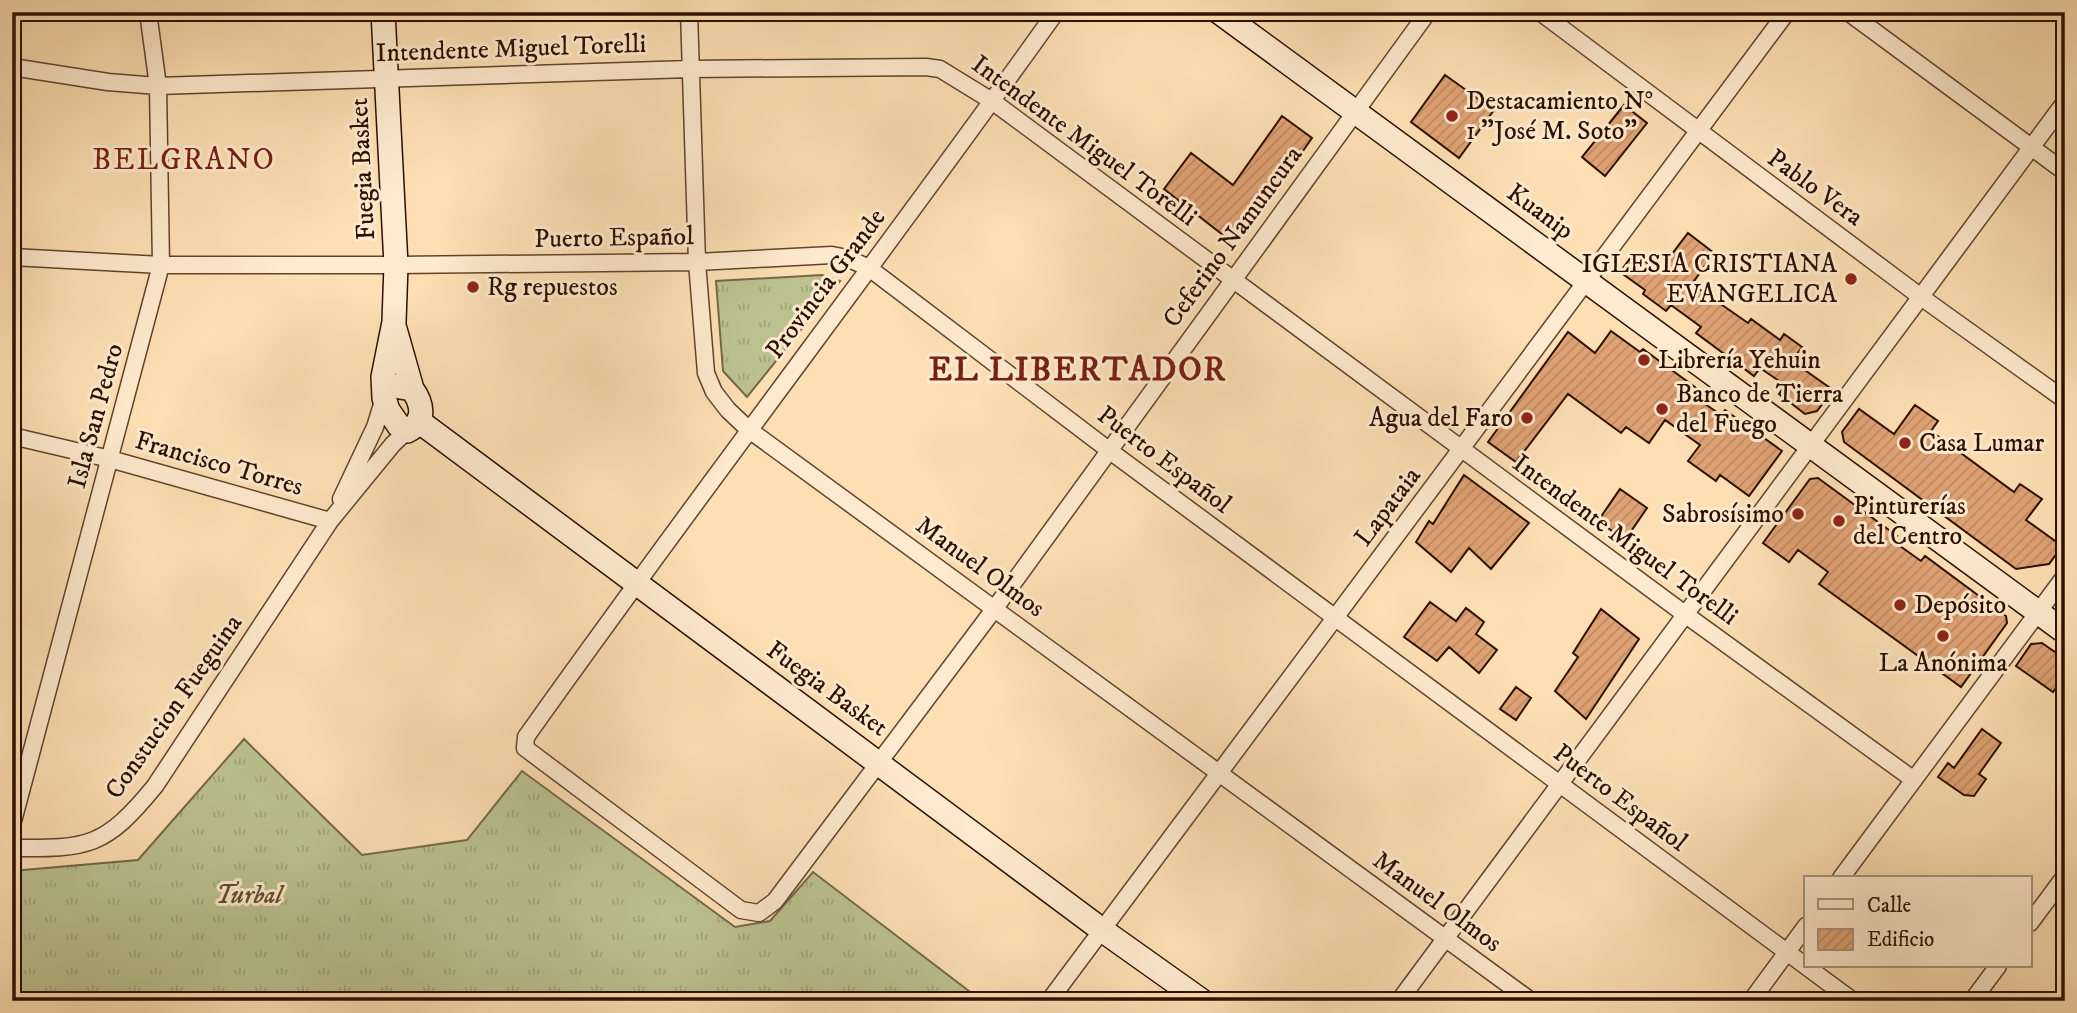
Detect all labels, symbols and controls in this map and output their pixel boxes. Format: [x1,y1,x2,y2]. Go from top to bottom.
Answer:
street label: Intendente Miguel Torelli [375,28,647,70]
street label: Intendente Miguel Torelli [965,48,1203,234]
place label: Destacamiento N° 1 "José M. Soto" [1466,85,1653,148]
street label: Fuegia Basket [343,97,383,241]
marker: Destacamiento N° 1 "José M. Soto" [1444,108,1460,124]
street label: Ceferino Namuncura [1156,140,1310,334]
district label: BELGRANO [92,142,276,179]
street label: Pablo Vera [1761,142,1869,234]
street label: Kuanip [1500,177,1580,247]
street label: Provincia Grande [759,202,893,366]
street label: Puerto Español [534,220,694,256]
place label: IGLESIA CRISTIANA EVANGELICA [1582,248,1837,311]
place label: Rg repuestos [487,271,618,304]
marker: IGLESIA CRISTIANA EVANGELICA [1843,271,1859,287]
marker: Rg repuestos [465,279,481,295]
street label: Isla San Pedro [61,340,131,492]
place label: Librería Yehuin [1658,344,1821,377]
district label: EL LIBERTADOR [929,350,1227,391]
marker: Librería Yehuin [1636,352,1652,368]
place label: Banco de Tierra del Fuego [1676,378,1843,441]
street label: Puerto Español [1090,399,1238,521]
marker: Banco de Tierra del Fuego [1654,401,1670,417]
place label: Agua del Faro [1369,402,1513,435]
marker: Agua del Faro [1519,410,1535,426]
street label: Francisco Torres [131,424,307,504]
place label: Casa Lumar [1919,427,2045,460]
marker: Casa Lumar [1897,435,1913,451]
street label: Intendente Miguel Torelli [1506,447,1744,633]
street label: Lapataia [1347,461,1429,553]
place label: Pinturerías del Centro [1853,490,1966,553]
place label: Sabrosísimo [1662,498,1784,531]
marker: Sabrosísimo [1790,506,1806,522]
street label: Manuel Olmos [909,509,1051,625]
marker: Pinturerías del Centro [1831,513,1847,529]
place label: Depósito [1914,589,2006,622]
marker: Depósito [1892,597,1908,613]
street label: Constucion Fueguina [98,608,250,806]
marker: La Anónima [1935,628,1951,644]
street label: Fuegia Basket [760,634,894,744]
place label: La Anónima [1879,647,2007,680]
street label: Puerto Español [1546,737,1694,859]
street label: Manuel Olmos [1366,844,1508,960]
legend [1804,876,2032,968]
park label: Turbal [216,879,286,912]
text: Calle [1867,893,1911,919]
text: Edificio [1867,927,1934,953]

